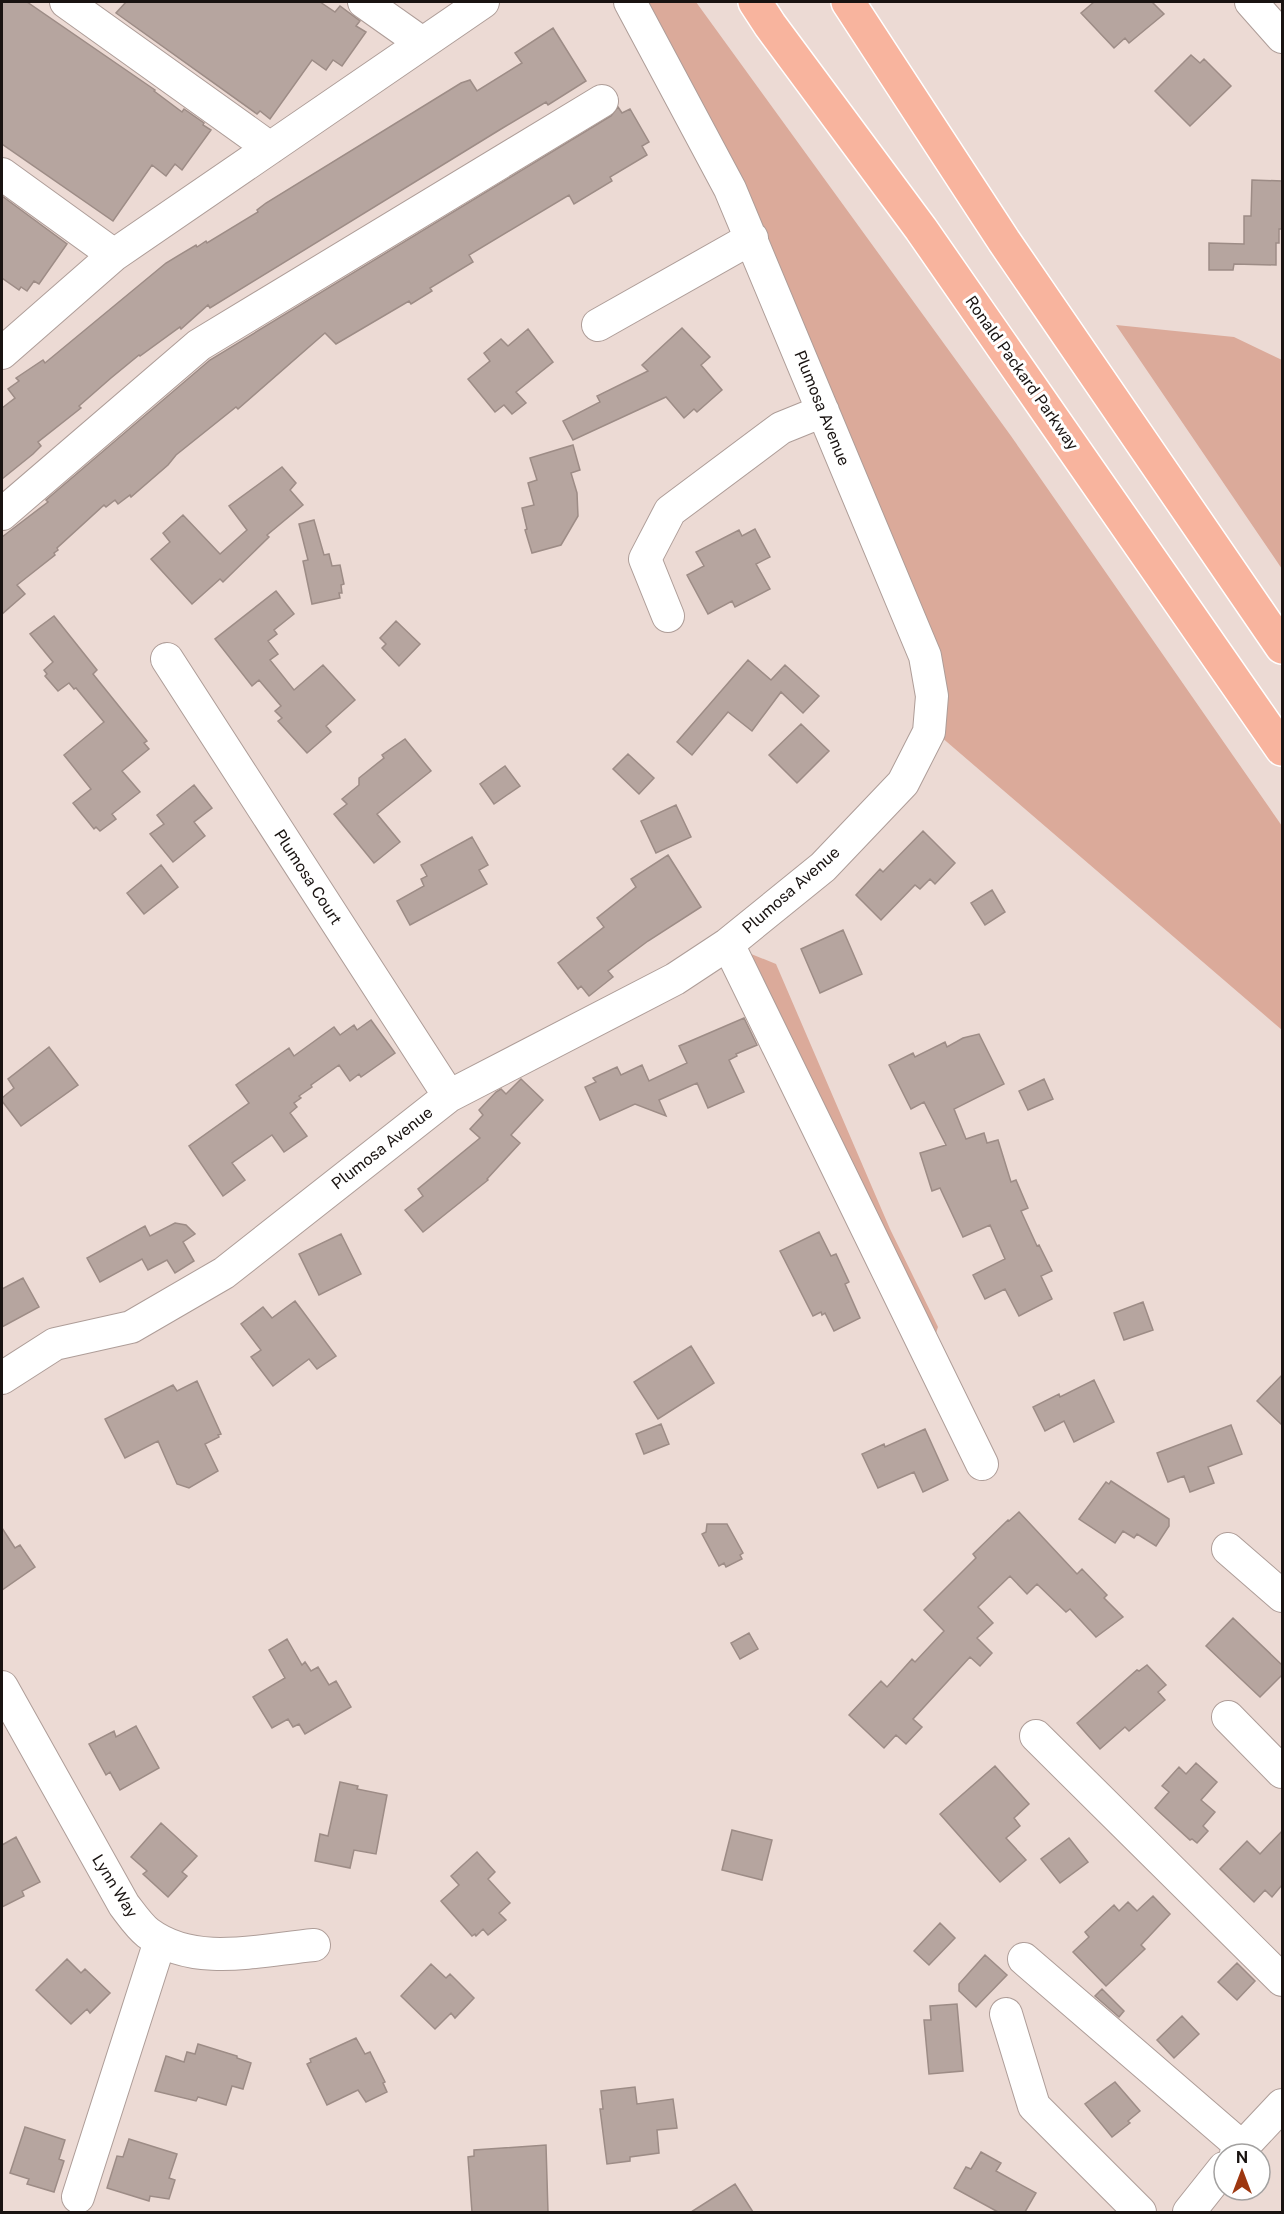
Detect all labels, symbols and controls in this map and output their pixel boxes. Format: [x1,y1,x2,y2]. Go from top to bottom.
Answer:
street label: Ronald Packard Parkway [961,292,1083,454]
street label: Plumosa Avenue [790,348,854,468]
street label: Plumosa Court [270,826,346,928]
street label: Plumosa Avenue [738,843,844,937]
street label: Plumosa Avenue [328,1103,436,1193]
street label: Lynn Way [88,1851,142,1921]
north arrow [1212,2142,1272,2202]
text: N [1236,2148,1248,2167]

